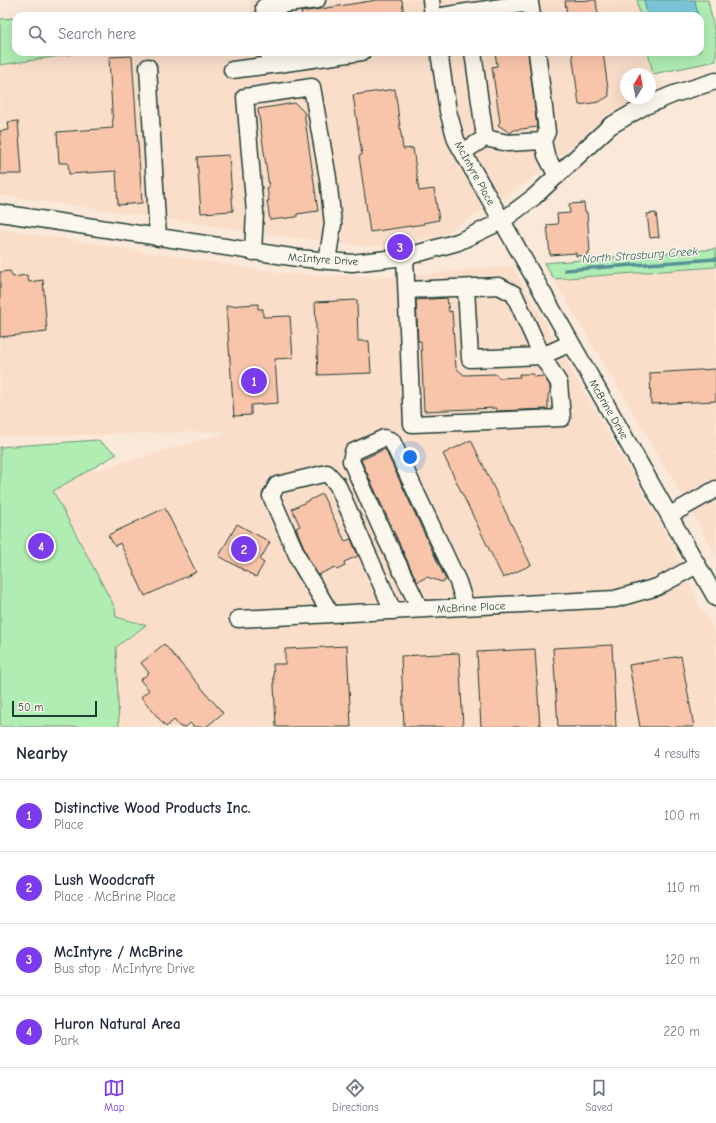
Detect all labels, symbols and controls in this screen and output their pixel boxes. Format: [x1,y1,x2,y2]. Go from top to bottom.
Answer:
search box [12,12,704,56]
icon: search [26,23,48,45]
text: Search here [58,25,136,43]
north arrow [620,68,656,104]
street label: McIntyre Place [452,139,498,208]
pin: 3 [387,232,413,262]
water label: North Strasburg Creek [582,244,699,266]
street label: McIntyre Drive [288,251,359,268]
pin: 1 [241,366,267,396]
street label: McBrine Drive [586,377,631,442]
your location [400,447,420,467]
pin: 4 [28,531,54,561]
pin: 2 [231,534,257,564]
street label: McBrine Place [436,599,506,616]
scale bar [12,699,97,718]
text: 50 m [18,701,43,714]
text: Nearby [16,744,67,763]
text: 4 results [654,746,700,761]
text: Distinctive Wood Products Inc. [54,799,250,817]
text: 1 [26,808,32,823]
text: 100 m [664,808,700,823]
text: Place [54,817,84,832]
text: Lush Woodcraft [54,871,155,889]
text: 2 [26,880,32,895]
text: 110 m [667,880,700,895]
text: Place · McBrine Place [54,889,176,904]
text: McIntyre / McBrine [54,943,183,961]
text: 3 [26,952,32,967]
text: 120 m [665,952,700,967]
text: Bus stop · McIntyre Drive [54,961,195,976]
text: Huron Natural Area [54,1015,181,1033]
text: 4 [26,1024,32,1039]
text: 220 m [663,1024,700,1039]
text: Park [54,1033,79,1048]
tab: Map [103,1077,125,1114]
tab: Directions [332,1077,379,1114]
tab: Saved [585,1077,613,1114]

